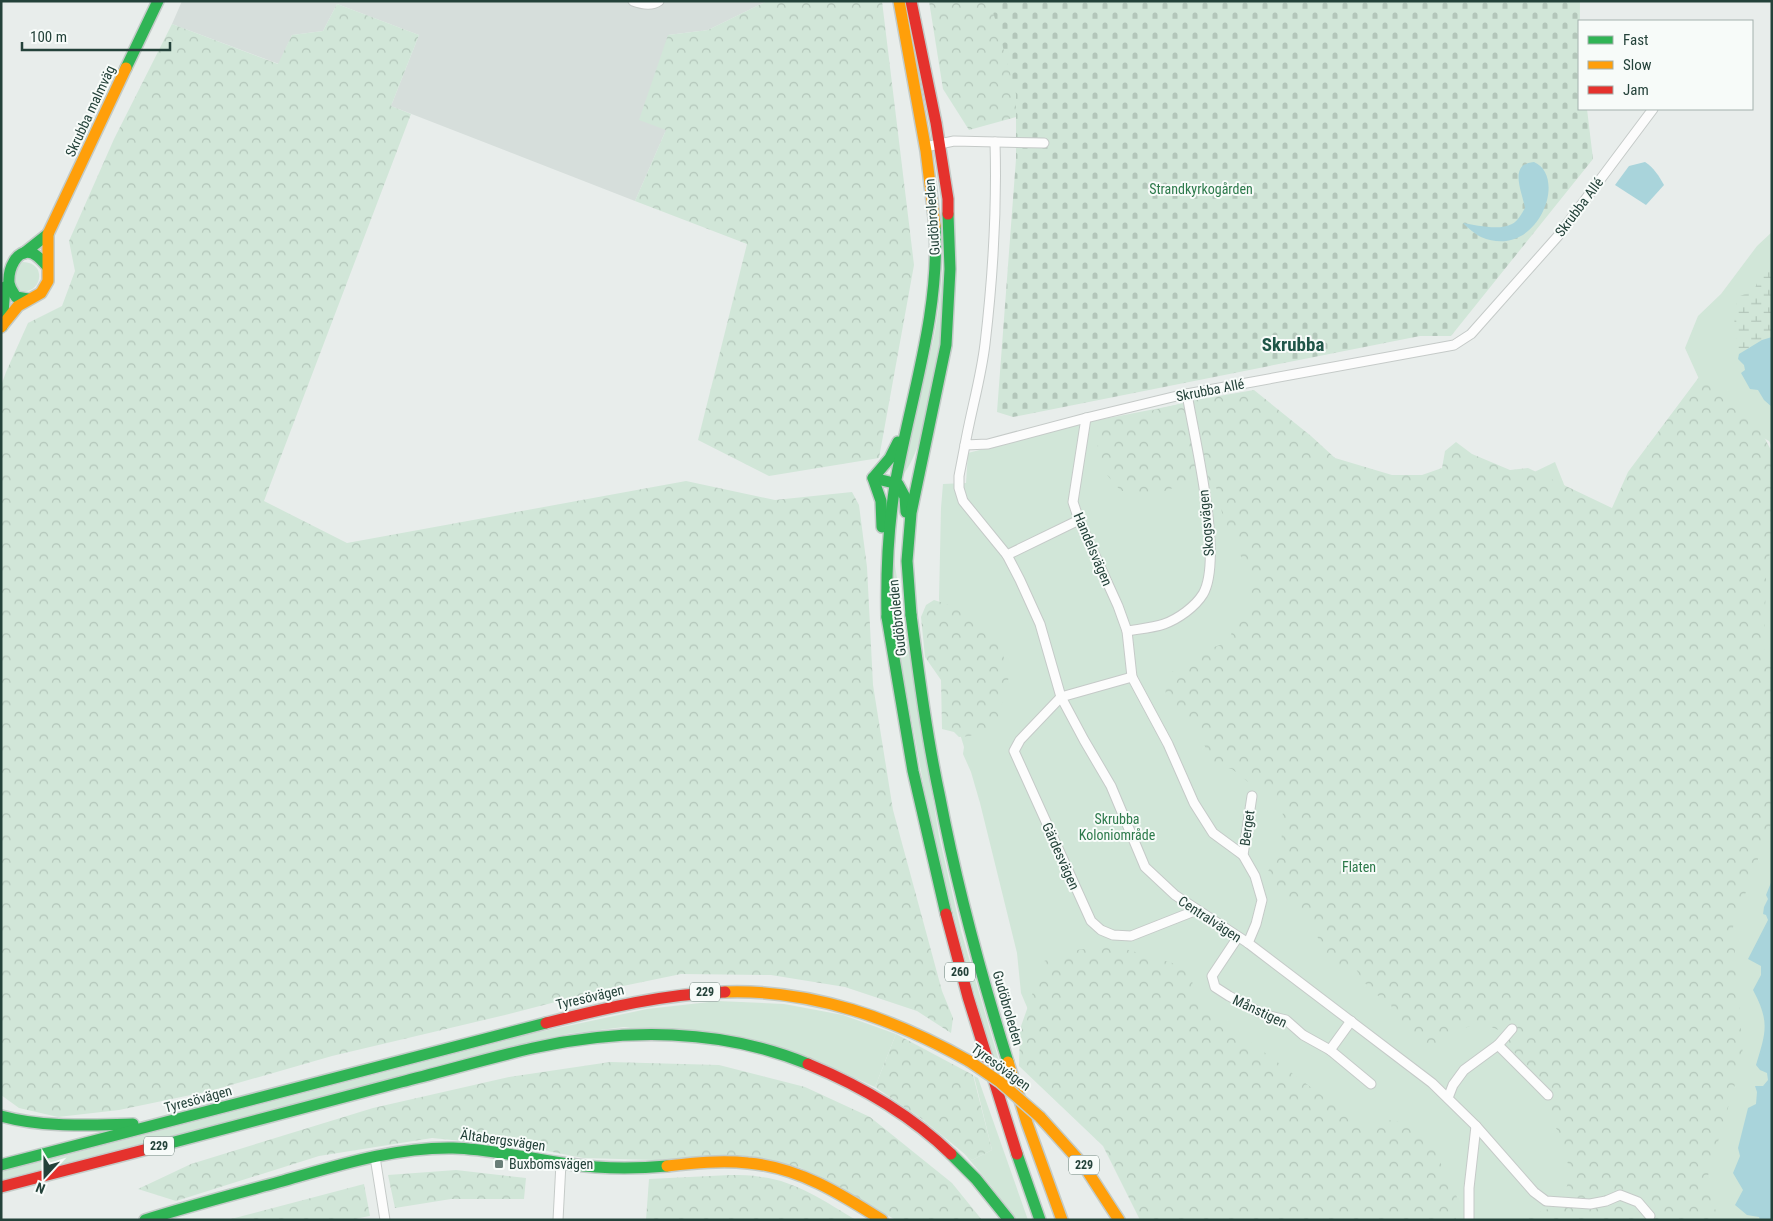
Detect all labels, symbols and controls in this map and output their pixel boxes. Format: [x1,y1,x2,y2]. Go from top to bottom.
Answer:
scale bar [22,20,170,52]
legend [1578,20,1753,110]
text: 100 m [30,28,67,46]
text: Fast [1623,31,1648,49]
text: Slow [1623,56,1652,74]
street label: Skrubba malmväg [62,63,118,159]
text: Jam [1623,81,1649,99]
street label: Skrubba Allé [1552,174,1607,240]
street label: Gudöbroleden [921,178,943,256]
park label: Strandkyrkogården [1149,181,1253,197]
district label: Skrubba [1262,333,1324,356]
street label: Skrubba Allé [1174,375,1246,404]
street label: Skogsvägen [1195,489,1217,557]
street label: Handelsvägen [1070,510,1116,588]
street label: Gudöbroleden [885,579,909,657]
street label: Berget [1237,809,1257,847]
park label: Skrubba Koloniområde [1079,811,1156,843]
street label: Gärdesvägen [1039,820,1083,892]
park label: Flaten [1342,859,1376,875]
street label: Centralvägen [1175,893,1245,945]
road number: 260 [945,962,975,982]
street label: Gudöbroleden [990,969,1026,1047]
street label: Tyresövägen [554,981,626,1013]
road number: 229 [690,982,720,1002]
street label: Månstigen [1230,991,1290,1031]
street label: Tyresövägen [968,1040,1034,1094]
street label: Tyresövägen [162,1082,234,1116]
street label: Ältabergsvägen [459,1126,547,1154]
road number: 229 [144,1136,174,1156]
north arrow [20,1151,70,1201]
place label: Buxbomsvägen [509,1156,593,1172]
road number: 229 [1069,1156,1099,1174]
marker: Buxbomsvägen [493,1158,505,1170]
text: N [33,1179,47,1197]

